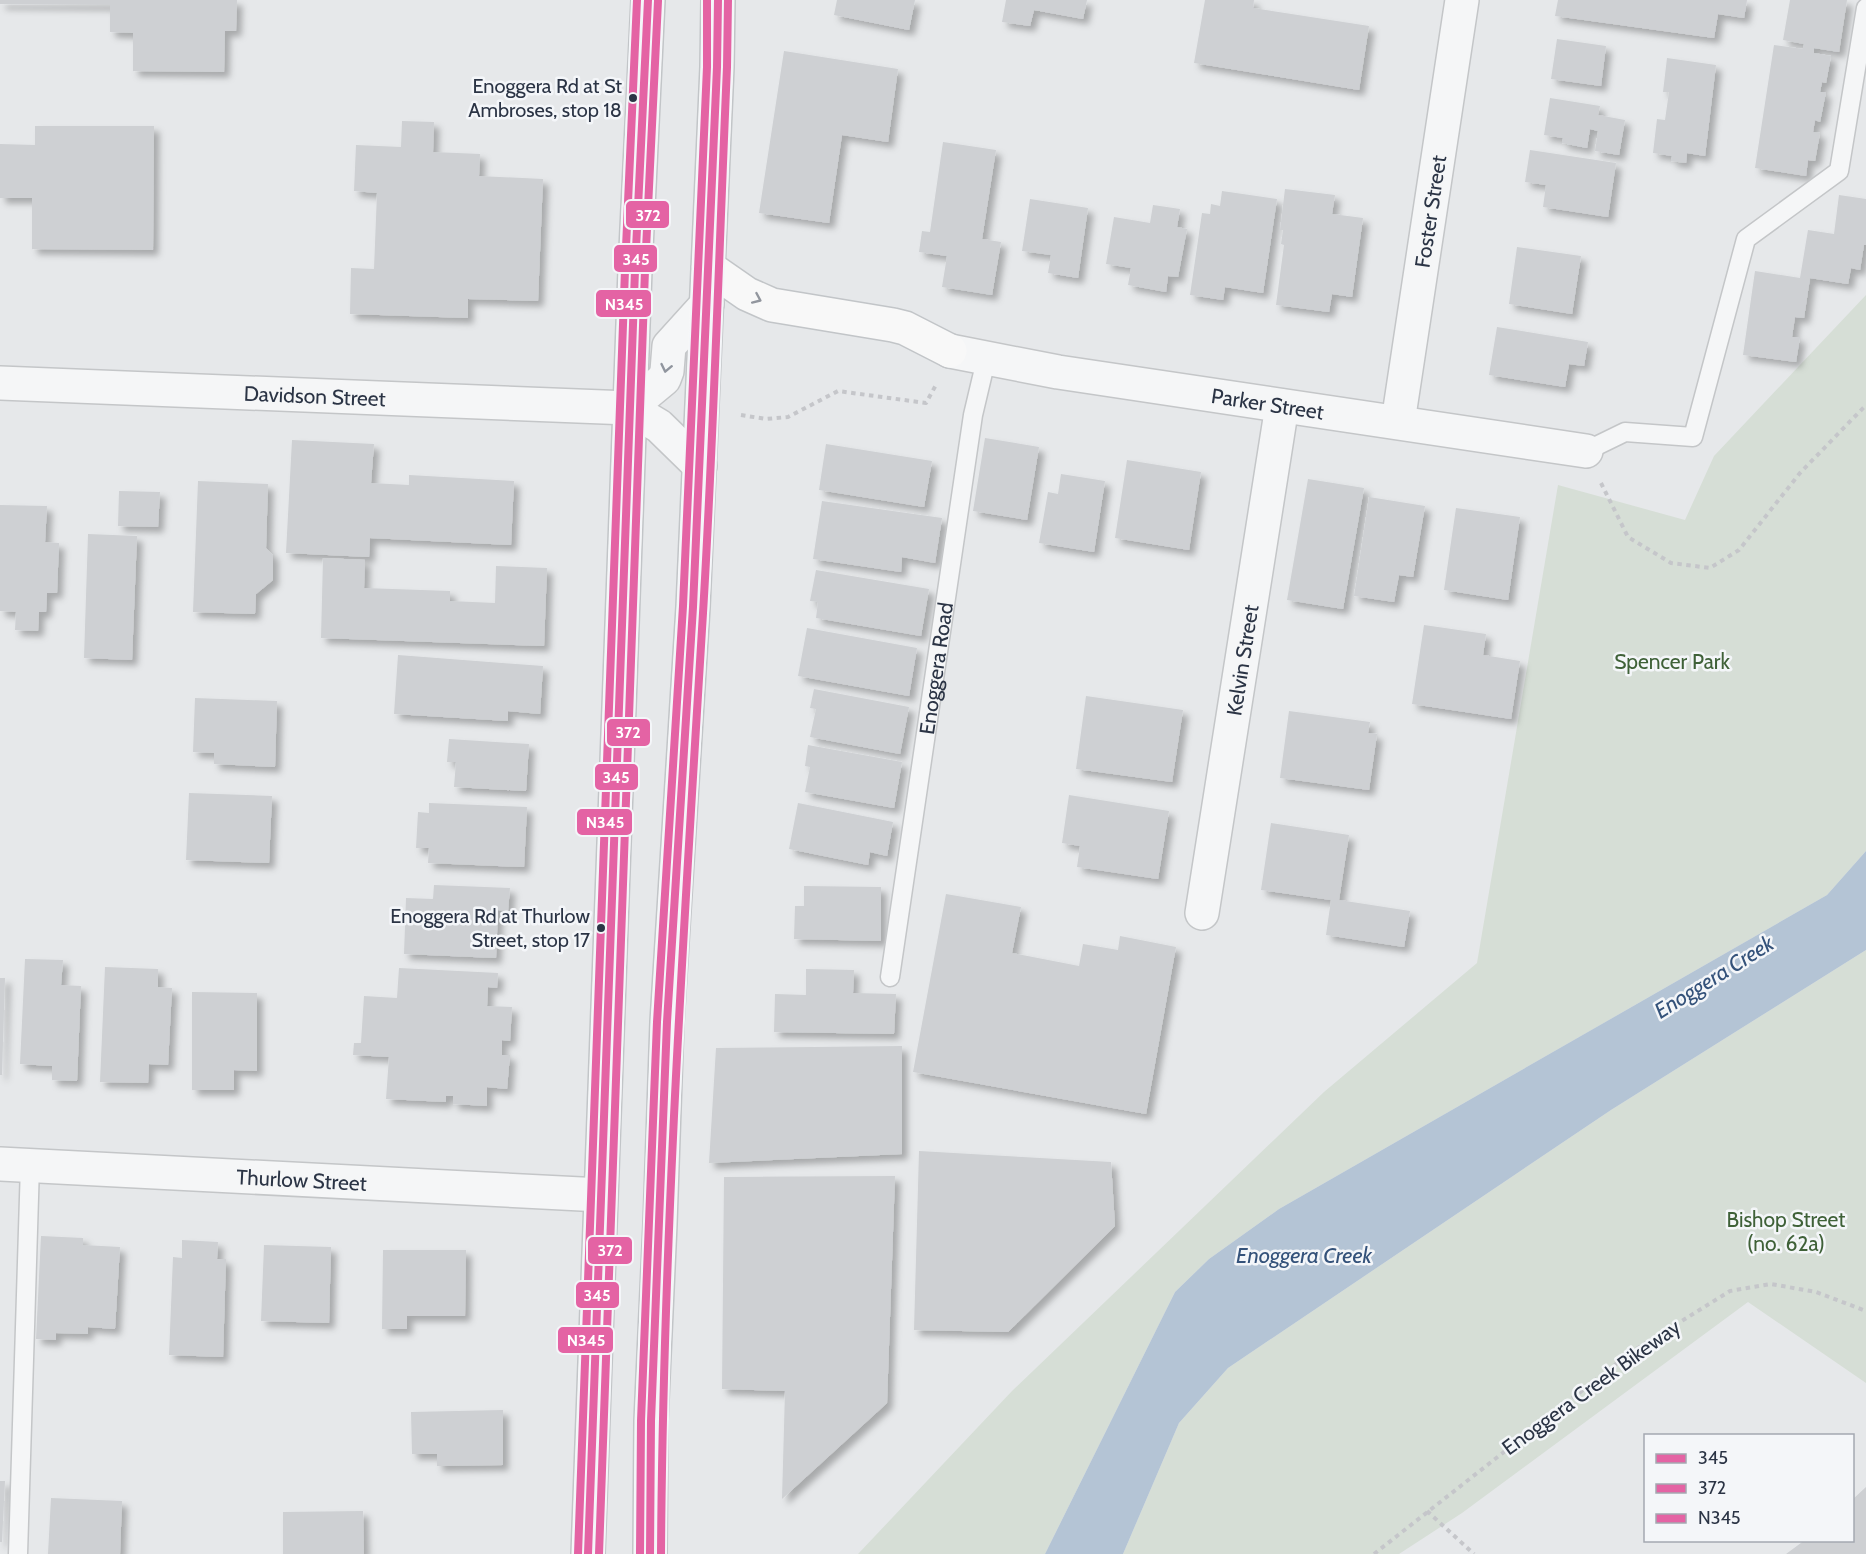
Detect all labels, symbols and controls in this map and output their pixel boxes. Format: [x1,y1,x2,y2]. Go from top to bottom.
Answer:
place label: Enoggera Rd at St Ambroses, stop 18 [468,74,622,122]
marker: Enoggera Rd at St Ambroses, stop 18 [627,92,639,104]
street label: Foster Street [1409,153,1451,269]
line badge: 372 [625,200,670,229]
text: 372 [635,206,661,225]
line badge: 345 [613,244,658,273]
text: 345 [622,250,650,269]
line badge: N345 [595,289,652,318]
one-way arrow [750,292,761,304]
text: N345 [605,295,643,314]
one-way arrow [660,363,673,373]
street label: Davidson Street [243,380,386,411]
street label: Parker Street [1210,383,1326,424]
street label: Enoggera Road [913,601,958,736]
street label: Kelvin Street [1221,603,1263,717]
park label: Spencer Park [1614,649,1730,674]
line badge: 372 [606,718,651,747]
text: 372 [615,723,641,742]
line badge: 345 [594,763,639,791]
text: 345 [602,768,630,787]
line badge: N345 [576,808,633,836]
text: N345 [586,813,624,832]
place label: Enoggera Rd at Thurlow Street, stop 17 [390,904,590,952]
marker: Enoggera Rd at Thurlow Street, stop 17 [595,922,607,934]
water label: Enoggera Creek [1649,929,1779,1024]
street label: Thurlow Street [236,1164,367,1195]
park label: Bishop Street (no. 62a) [1727,1207,1845,1256]
line badge: 372 [587,1236,633,1265]
text: 372 [597,1241,623,1260]
water label: Enoggera Creek [1236,1242,1372,1269]
line badge: 345 [575,1281,620,1309]
text: 345 [583,1286,611,1305]
street label: Enoggera Creek Bikeway [1497,1314,1685,1460]
line badge: N345 [557,1326,614,1354]
text: N345 [567,1331,605,1350]
legend [1644,1434,1854,1542]
text: 345 [1698,1447,1728,1469]
text: 372 [1698,1477,1726,1499]
text: N345 [1698,1507,1741,1529]

